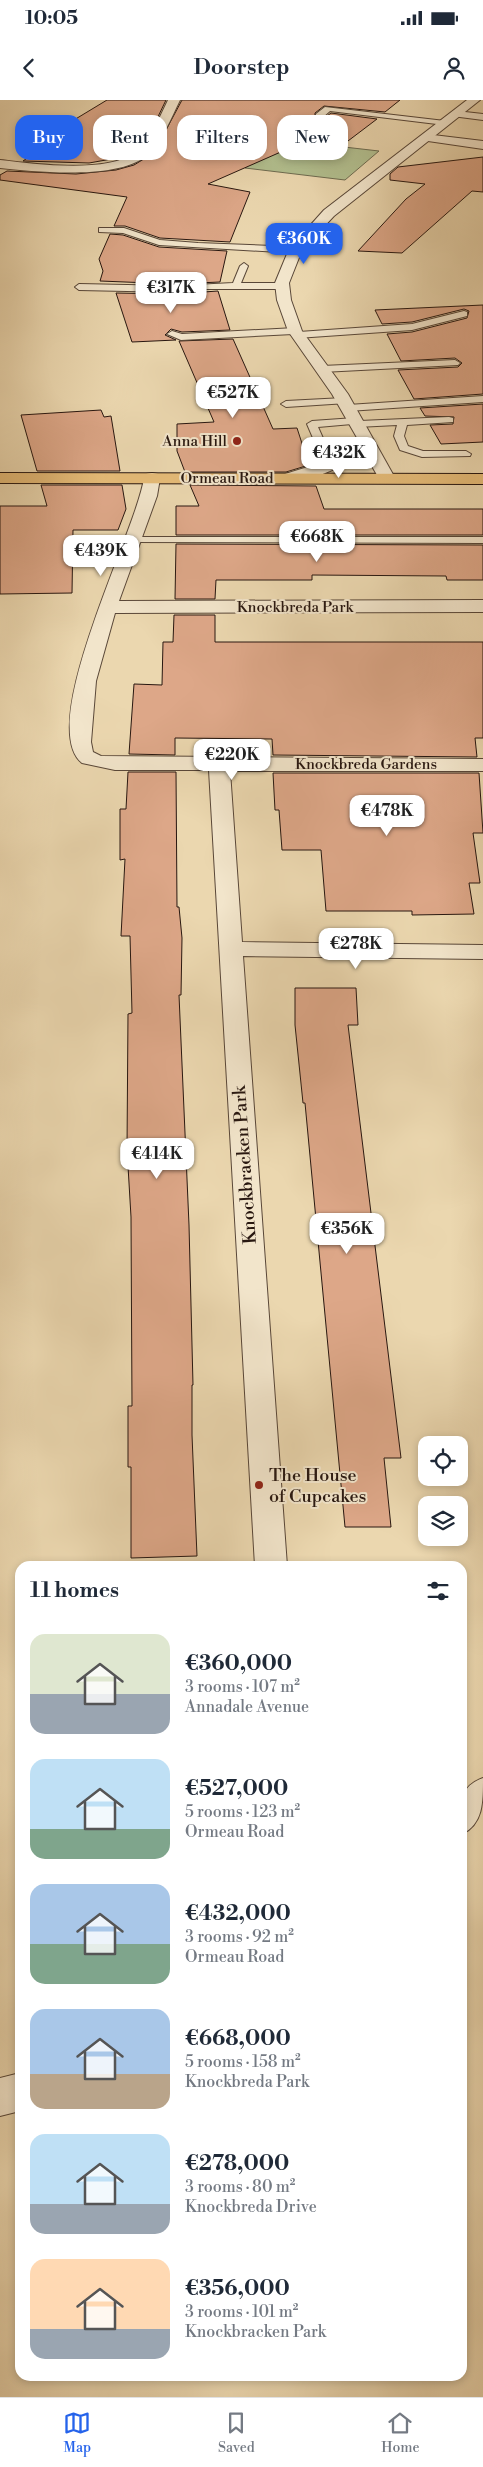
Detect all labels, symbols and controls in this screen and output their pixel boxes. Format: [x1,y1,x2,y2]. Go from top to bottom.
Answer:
text: 10:05 [25,6,78,30]
icon: back [15,54,43,82]
text: Doorstep [193,54,290,81]
icon: person [440,54,468,82]
chip: Buy [15,115,83,160]
chip: Rent [93,115,167,160]
chip: Filters [177,115,267,160]
chip: New [277,115,348,160]
pin: €360K [269,222,339,265]
text: €360K [277,229,331,249]
pin: €317K [136,272,206,314]
text: €317K [147,278,195,298]
pin: €527K [198,376,268,419]
text: €527K [207,383,259,403]
place label: Anna Hill [161,432,228,451]
marker: Anna Hill [231,435,243,447]
pin: €432K [304,436,374,479]
text: €432K [312,443,366,463]
street label: Ormeau Road [180,469,274,488]
pin: €668K [282,520,352,563]
text: €668K [290,527,344,547]
pin: €439K [66,534,136,577]
text: €439K [74,541,128,561]
street label: Knockbreda Park [237,598,354,617]
pin: €220K [197,738,267,781]
text: €220K [204,745,260,765]
street label: Knockbreda Gardens [295,755,437,774]
pin: €478K [352,794,422,837]
text: €478K [361,801,413,821]
pin: €278K [321,928,391,970]
text: €278K [330,934,382,954]
street label: Knockbracken Park [228,1083,262,1245]
pin: €414K [122,1138,192,1180]
text: €414K [131,1144,183,1164]
pin: €356K [312,1212,382,1255]
text: €356K [320,1219,374,1239]
map controls [418,1436,468,1546]
button: locate [418,1436,468,1486]
place label: The House of Cupcakes [269,1464,367,1508]
marker: The House of Cupcakes [253,1479,265,1491]
button: layers [418,1496,468,1546]
icon: filters [424,1577,452,1605]
text: 11 homes [30,1578,119,1604]
text: €360,000 [185,1651,292,1677]
icon: home [70,1654,130,1714]
text: 3 rooms · 107 m² [185,1677,300,1697]
text: Annadale Avenue [185,1697,309,1717]
text: €527,000 [185,1776,288,1802]
icon: home [70,1779,130,1839]
text: 5 rooms · 123 m² [185,1802,300,1822]
text: Ormeau Road [185,1822,284,1842]
text: €432,000 [185,1901,291,1927]
icon: home [70,1904,130,1964]
text: 3 rooms · 92 m² [185,1927,294,1947]
text: Ormeau Road [185,1947,284,1967]
text: €668,000 [185,2026,291,2052]
icon: home [70,2029,130,2089]
text: 5 rooms · 158 m² [185,2052,301,2072]
text: Knockbreda Park [185,2072,309,2092]
text: €278,000 [185,2151,289,2177]
icon: home [70,2154,130,2214]
text: 3 rooms · 80 m² [185,2177,295,2197]
text: Knockbreda Drive [185,2197,317,2217]
text: €356,000 [185,2276,290,2302]
icon: home [70,2279,130,2339]
text: 3 rooms · 101 m² [185,2302,298,2322]
text: Knockbracken Park [185,2322,326,2342]
tab: Map [63,2409,91,2457]
tab: Saved [218,2409,255,2457]
tab: Home [381,2409,420,2457]

